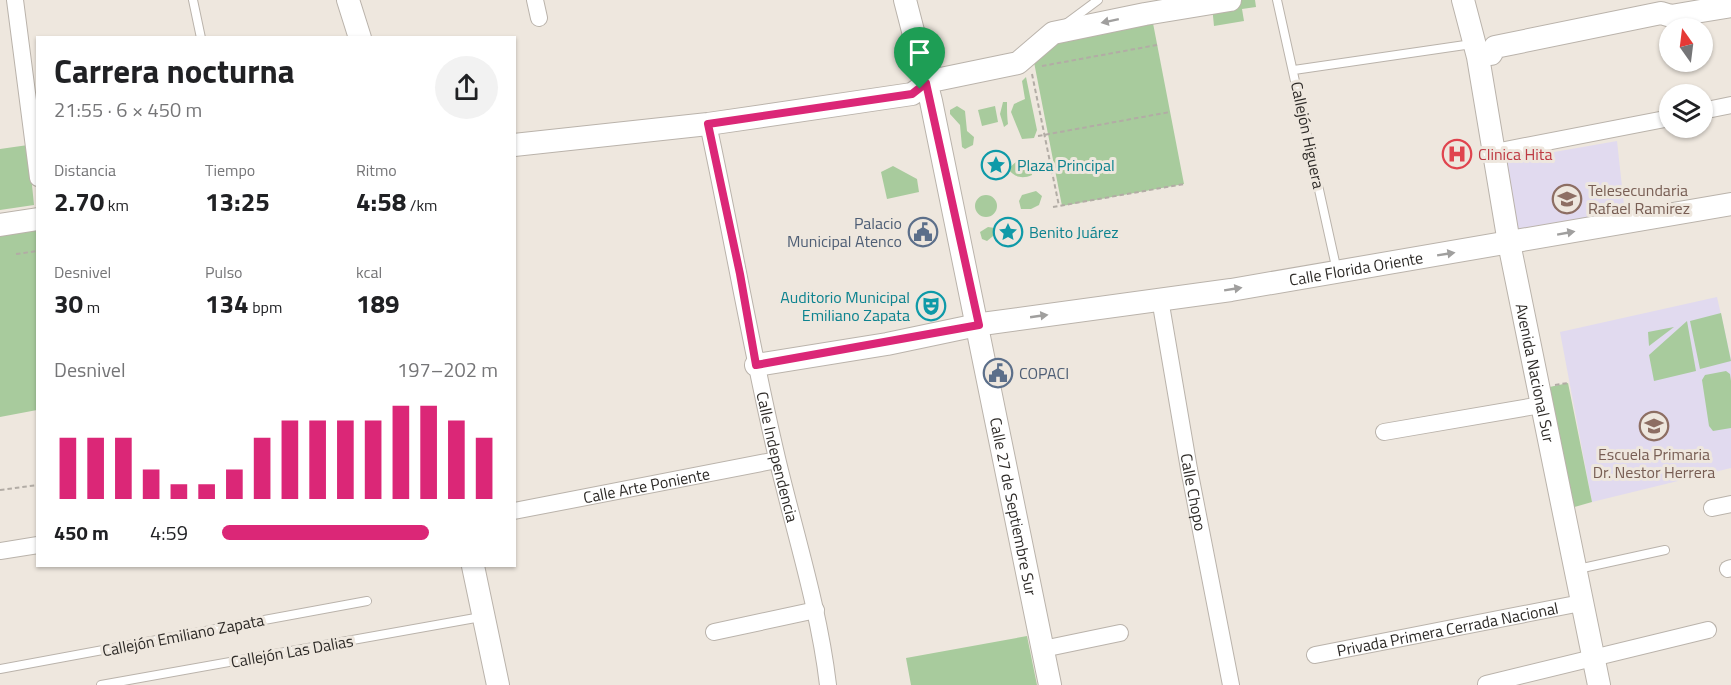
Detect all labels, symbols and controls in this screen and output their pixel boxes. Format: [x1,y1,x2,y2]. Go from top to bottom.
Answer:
one-way arrow [1100,17,1119,26]
north arrow [1659,18,1713,72]
map controls [1659,18,1713,138]
pin [894,27,945,89]
icon: arrive [903,36,936,69]
text: Carrera nocturna [54,46,295,96]
button: share [435,56,498,119]
street label: Callejón Higuera [1285,79,1331,191]
button: layers [1659,84,1713,138]
text: 21:55 · 6 × 450 m [54,94,202,125]
hospital icon: Clinica Hita [1441,138,1473,170]
place label: Clinica Hita [1478,142,1552,166]
place icon: Plaza Principal [980,149,1012,181]
place label: Plaza Principal [1017,153,1115,177]
text: Distancia [54,158,116,182]
text: Tiempo [205,158,255,182]
text: Ritmo [356,158,397,182]
place label: Telesecundaria Rafael Ramirez [1588,178,1690,220]
text: 2.70 [54,182,104,221]
text: 13:25 [205,182,270,221]
text: 4:58 [356,182,406,221]
school or university icon: Telesecundaria Rafael Ramirez [1551,183,1583,215]
text: km [104,193,129,217]
text: /km [406,193,438,217]
place label: Palacio Municipal Atenco [787,211,902,253]
public building icon: Palacio Municipal Atenco [907,216,939,248]
place icon: Benito Juárez [992,216,1024,248]
place label: Benito Juárez [1029,220,1119,244]
one-way arrow [1557,228,1576,237]
street label: Calle Florida Oriente [1287,245,1425,292]
one-way arrow [1436,249,1455,258]
text: Desnivel [54,260,111,284]
text: Pulso [205,260,243,284]
text: kcal [356,260,382,284]
text: 30 [54,284,83,323]
text: 134 [205,284,249,323]
text: 189 [356,284,400,323]
place label: Auditorio Municipal Emiliano Zapata [780,285,910,327]
one-way arrow [1223,285,1242,294]
theatre icon: Auditorio Municipal Emiliano Zapata [915,290,947,322]
text: m [83,295,100,319]
text: bpm [249,295,282,319]
street label: Avenida Nacional Sur [1510,301,1561,445]
one-way arrow [1030,312,1049,321]
text: Desnivel [54,354,126,385]
text: 197–202 m [397,354,498,385]
public building icon: COPACI [982,357,1014,389]
place label: COPACI [1019,361,1069,385]
street label: Calle Independencia [750,389,805,525]
school or university icon: Escuela Primaria Dr. Nestor Herrera [1638,410,1670,442]
street label: Calle 27 de Septiembre Sur [984,415,1044,598]
place label: Escuela Primaria Dr. Nestor Herrera [1593,442,1715,484]
street label: Calle Chopo [1175,452,1213,533]
street label: Calle Arte Poniente [581,461,712,509]
text: 450 m [54,517,109,548]
text: 4:59 [150,517,188,548]
street label: Privada Primera Cerrada Nacional [1335,596,1560,662]
street label: Callejón Emiliano Zapata [100,608,266,662]
street label: Callejón Las Dalias [229,628,355,674]

